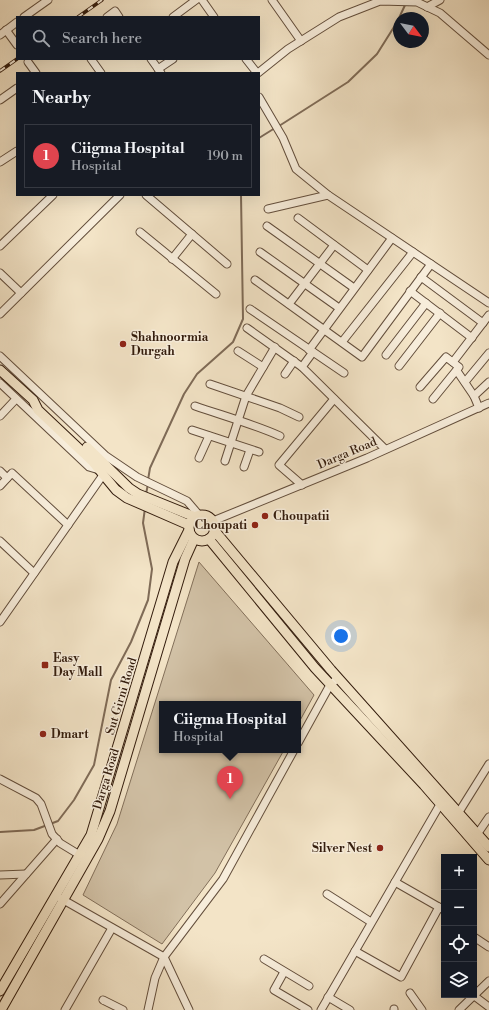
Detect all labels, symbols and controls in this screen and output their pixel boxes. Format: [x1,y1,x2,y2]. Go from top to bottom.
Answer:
north arrow [393,12,429,48]
search box [16,16,260,60]
icon: search [30,27,52,49]
text: Search here [62,29,142,48]
text: Nearby [32,87,91,109]
text: Ciigma Hospital [71,139,185,158]
text: 1 [43,148,49,164]
text: 190 m [207,148,243,164]
text: Hospital [71,158,121,174]
place label: Shahnoormia Durgah [131,330,209,359]
marker: Shahnoormia Durgah [118,339,128,349]
street label: Darga Road [315,434,379,473]
place label: Choupatii [273,509,330,524]
marker: Choupatii [260,511,270,521]
place label: Choupati [194,518,247,533]
marker: Choupati [250,520,260,530]
your location [331,626,351,646]
place label: Easy Day Mall [53,651,103,680]
street label: Sut Girni Road [103,656,140,737]
marker: Easy Day Mall [40,660,50,670]
popup [159,701,301,753]
text: Ciigma Hospital [173,710,287,729]
place label: Dmart [51,727,89,742]
marker: Dmart [38,729,48,739]
text: Hospital [173,729,223,745]
street label: Darga Road [90,747,123,811]
pin: 1 [217,766,243,799]
place label: Silver Nest [312,841,373,856]
marker: Silver Nest [375,843,385,853]
map controls [441,854,477,998]
button: + [441,854,477,890]
button: − [441,890,477,926]
button: locate [441,926,477,962]
button: layers [441,962,477,998]

